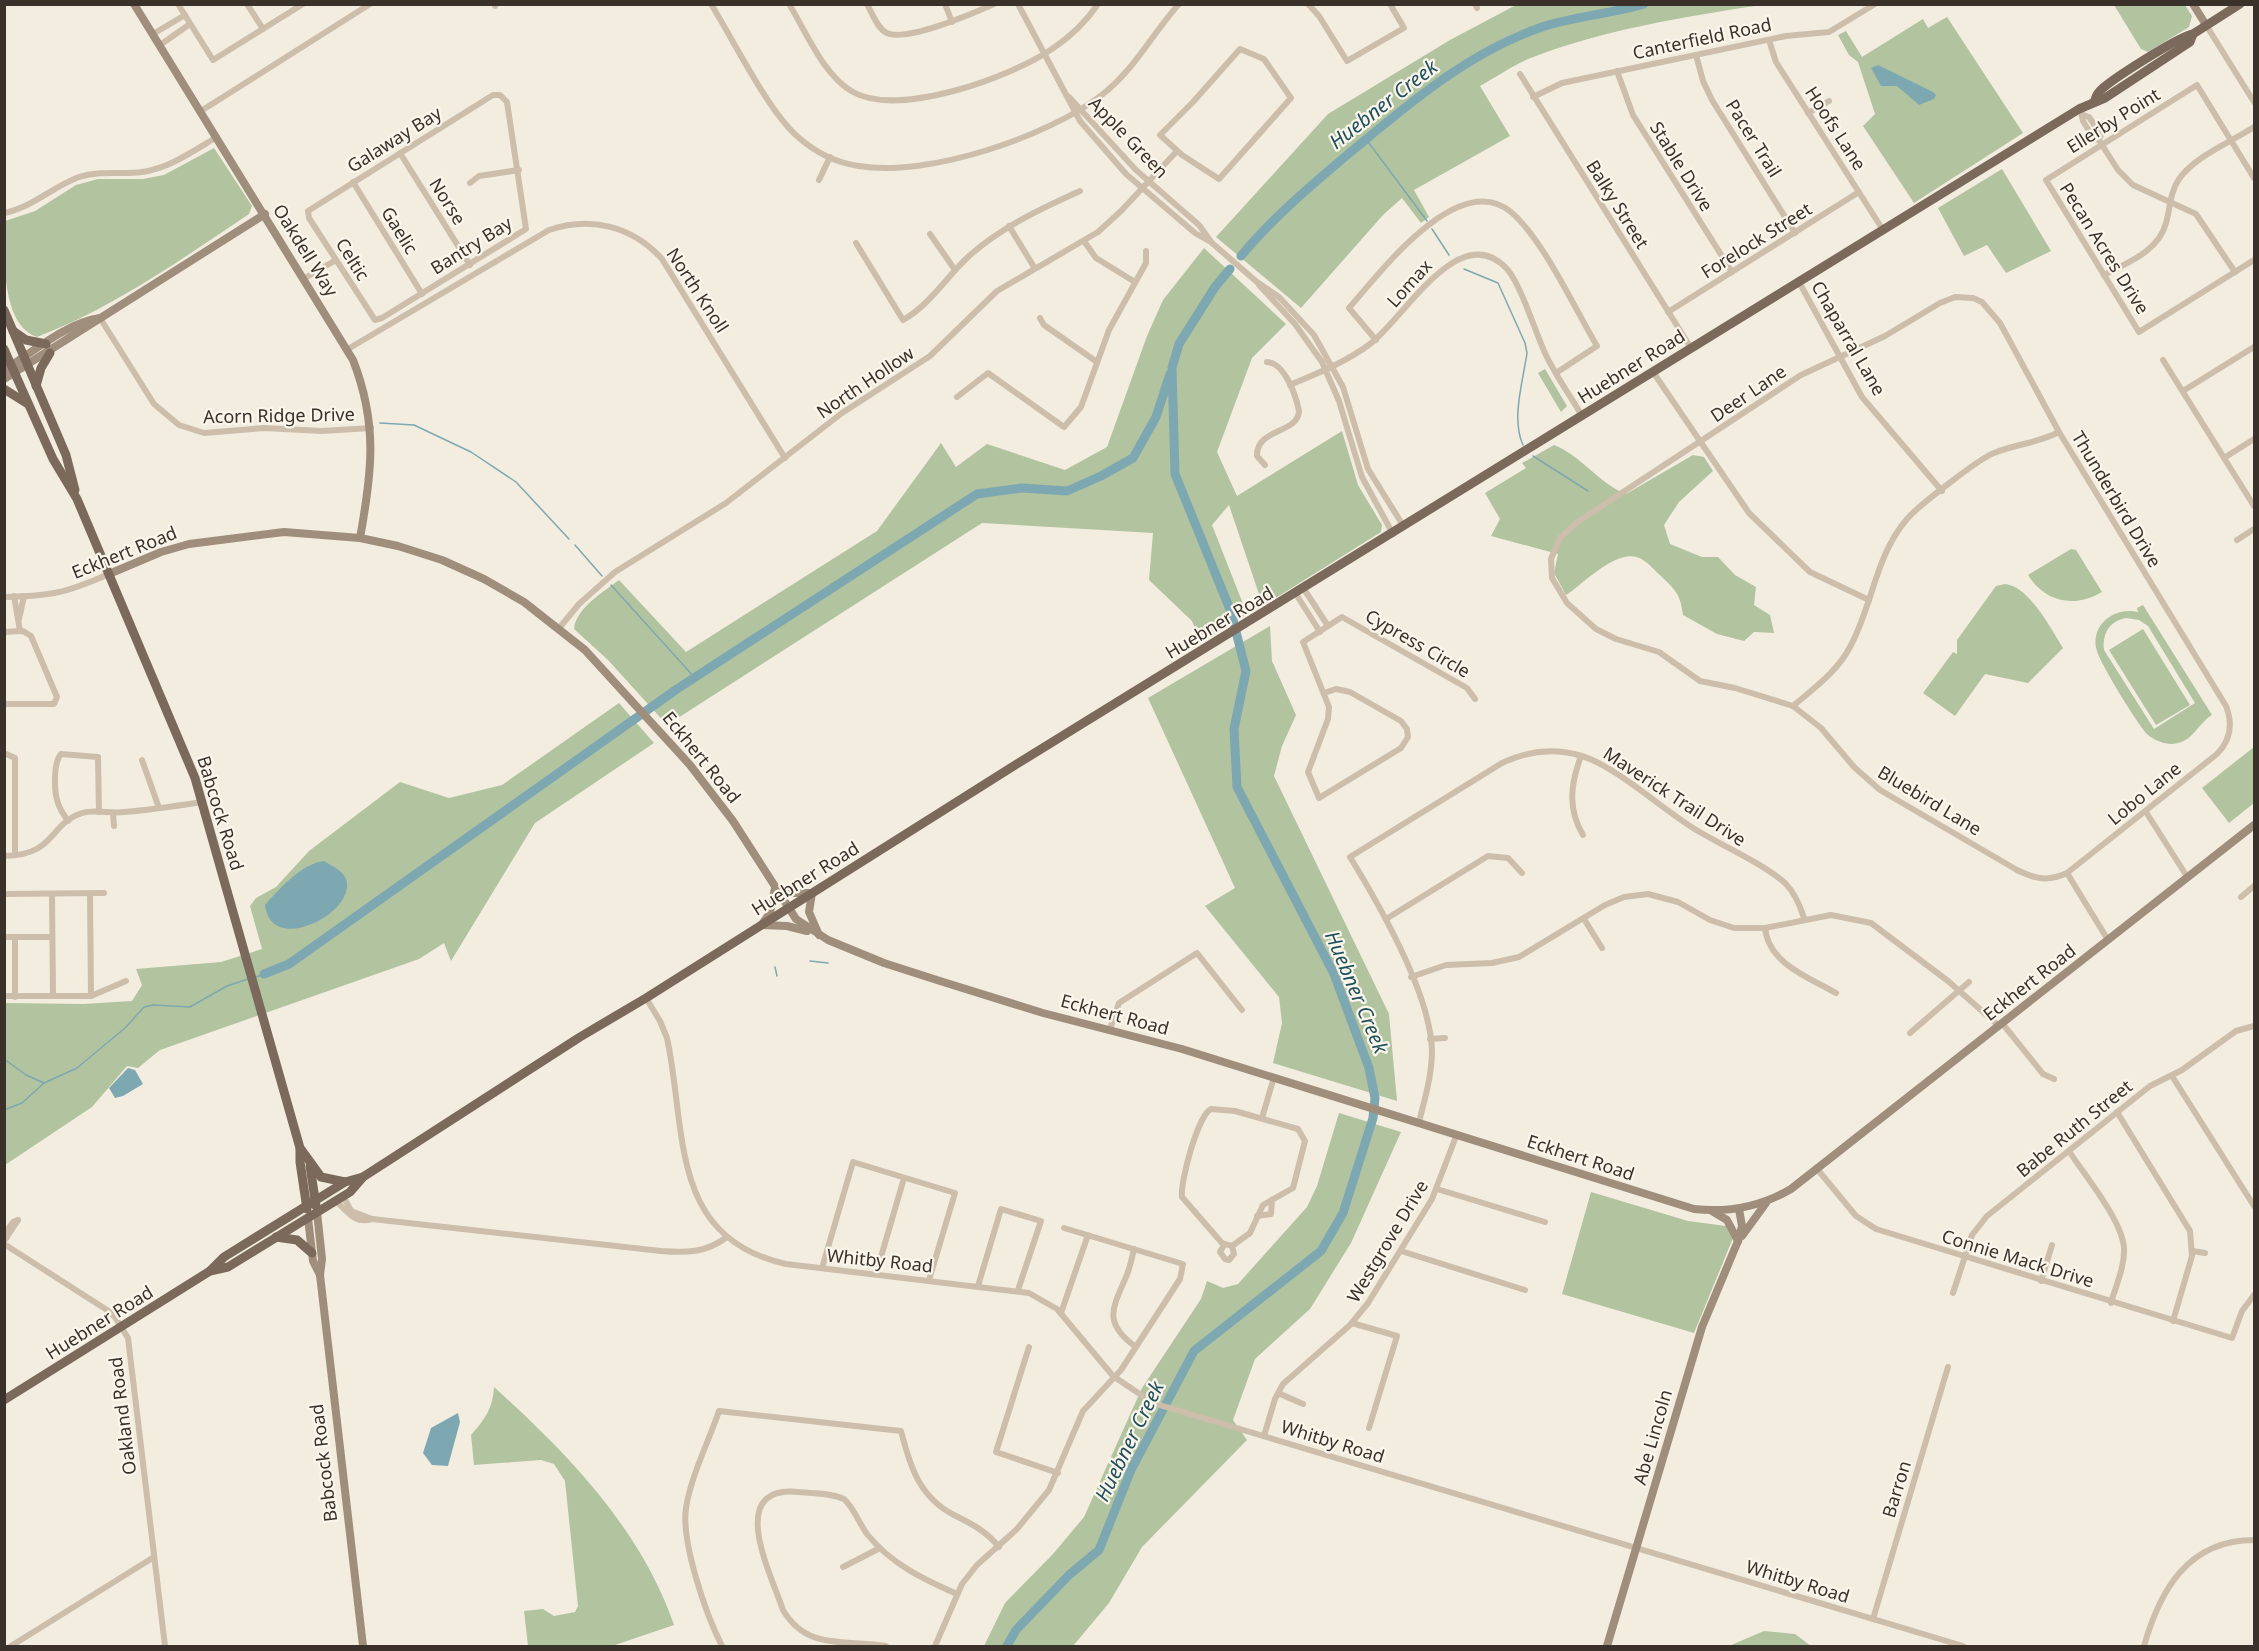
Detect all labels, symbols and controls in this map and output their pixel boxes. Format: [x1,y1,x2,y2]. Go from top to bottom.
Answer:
street label: Canterfield Road [1630,12,1774,64]
water label: Huebner Creek [1323,52,1444,155]
street label: Hoofs Lane [1800,81,1872,175]
street label: Ellerby Point [2062,82,2165,158]
street label: Apple Green [1084,91,1174,183]
street label: Pacer Trail [1721,95,1787,181]
street label: Galaway Bay [342,100,446,178]
street label: Stable Drive [1645,117,1719,215]
street label: Balky Street [1581,155,1655,253]
street label: Norse [424,173,472,229]
street label: Pecan Acres Drive [2055,178,2155,318]
street label: Forelock Street [1696,196,1816,284]
street label: Oakdell Way [268,199,344,301]
street label: Gaelic [376,202,424,258]
street label: Bantry Bay [426,210,517,279]
street label: Celtic [331,233,376,285]
street label: North Knoll [662,243,734,337]
street label: Lomax [1381,254,1437,312]
street label: Chaparral Lane [1806,276,1892,400]
street label: Huebner Road [1573,323,1689,409]
street label: North Hollow [812,341,918,423]
street label: Deer Lane [1705,359,1791,427]
street label: Acorn Ridge Drive [203,402,355,428]
street label: Thunderbird Drive [2067,426,2167,572]
street label: Eckhert Road [68,520,180,584]
street label: Huebner Road [1160,580,1278,664]
street label: Cypress Circle [1361,603,1475,683]
street label: Eckhert Road [658,706,746,808]
street label: Maverick Trail Drive [1599,741,1751,851]
street label: Babcock Road [192,753,250,873]
street label: Lobo Lane [2102,756,2186,830]
street label: Bluebird Lane [1874,760,1986,840]
street label: Huebner Road [747,835,863,921]
water label: Huebner Creek [1319,927,1395,1058]
street label: Eckhert Road [1978,938,2080,1026]
street label: Eckhert Road [1058,988,1172,1040]
street label: Babe Ruth Street [2011,1073,2137,1182]
street label: Eckhert Road [1524,1128,1638,1186]
street label: Westgrove Drive [1341,1175,1433,1307]
street label: Connie Mack Drive [1939,1223,2097,1293]
street label: Whitby Road [826,1242,934,1278]
street label: Huebner Road [41,1279,157,1365]
street label: Oakland Road [103,1356,141,1476]
water label: Huebner Creek [1088,1375,1170,1506]
street label: Abe Lincoln [1627,1387,1677,1487]
street label: Babcock Road [304,1403,342,1523]
street label: Whitby Road [1278,1414,1388,1468]
street label: Barron [1876,1458,1916,1520]
street label: Whitby Road [1743,1554,1853,1608]

